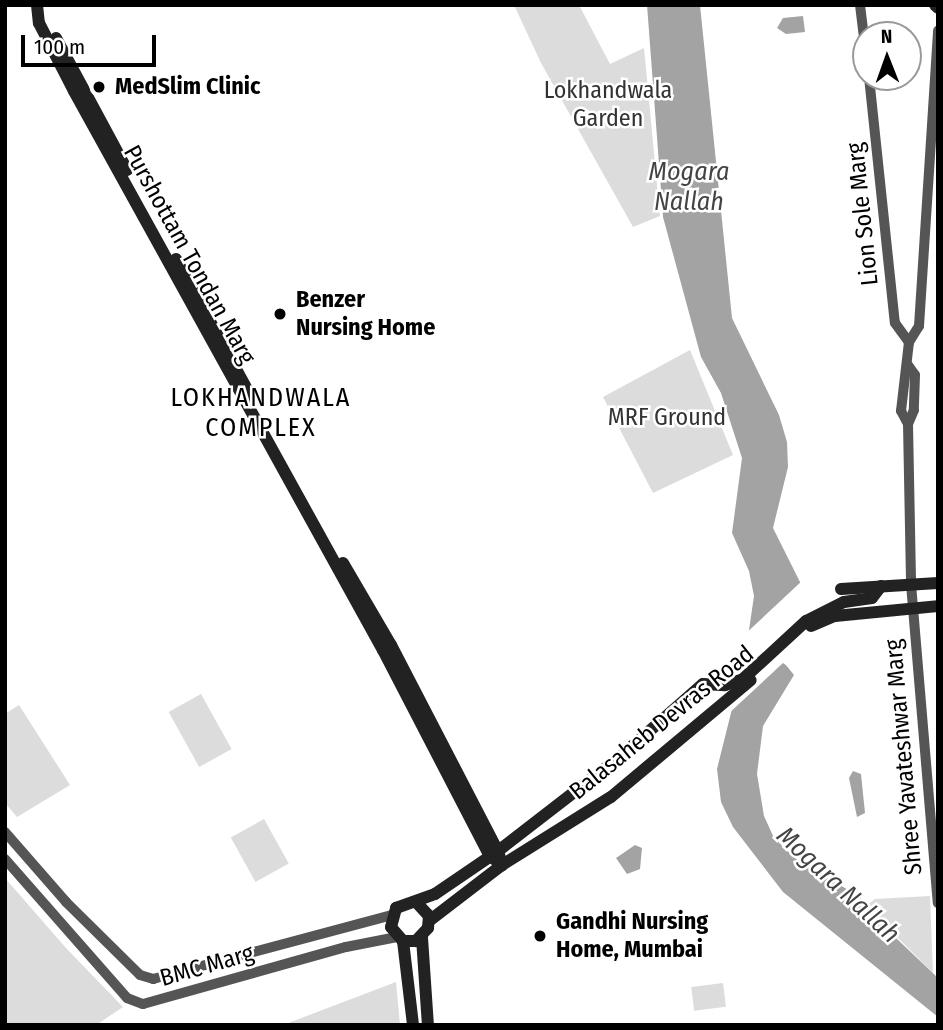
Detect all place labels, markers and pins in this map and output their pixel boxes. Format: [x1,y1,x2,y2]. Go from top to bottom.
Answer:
place label: MedSlim Clinic [115,73,260,101]
marker: MedSlim Clinic [89,77,109,97]
place label: Benzer Nursing Home [296,286,435,342]
marker: Benzer Nursing Home [270,304,290,324]
place label: Gandhi Nursing Home, Mumbai [556,908,708,964]
marker: Gandhi Nursing Home, Mumbai [530,926,550,946]

